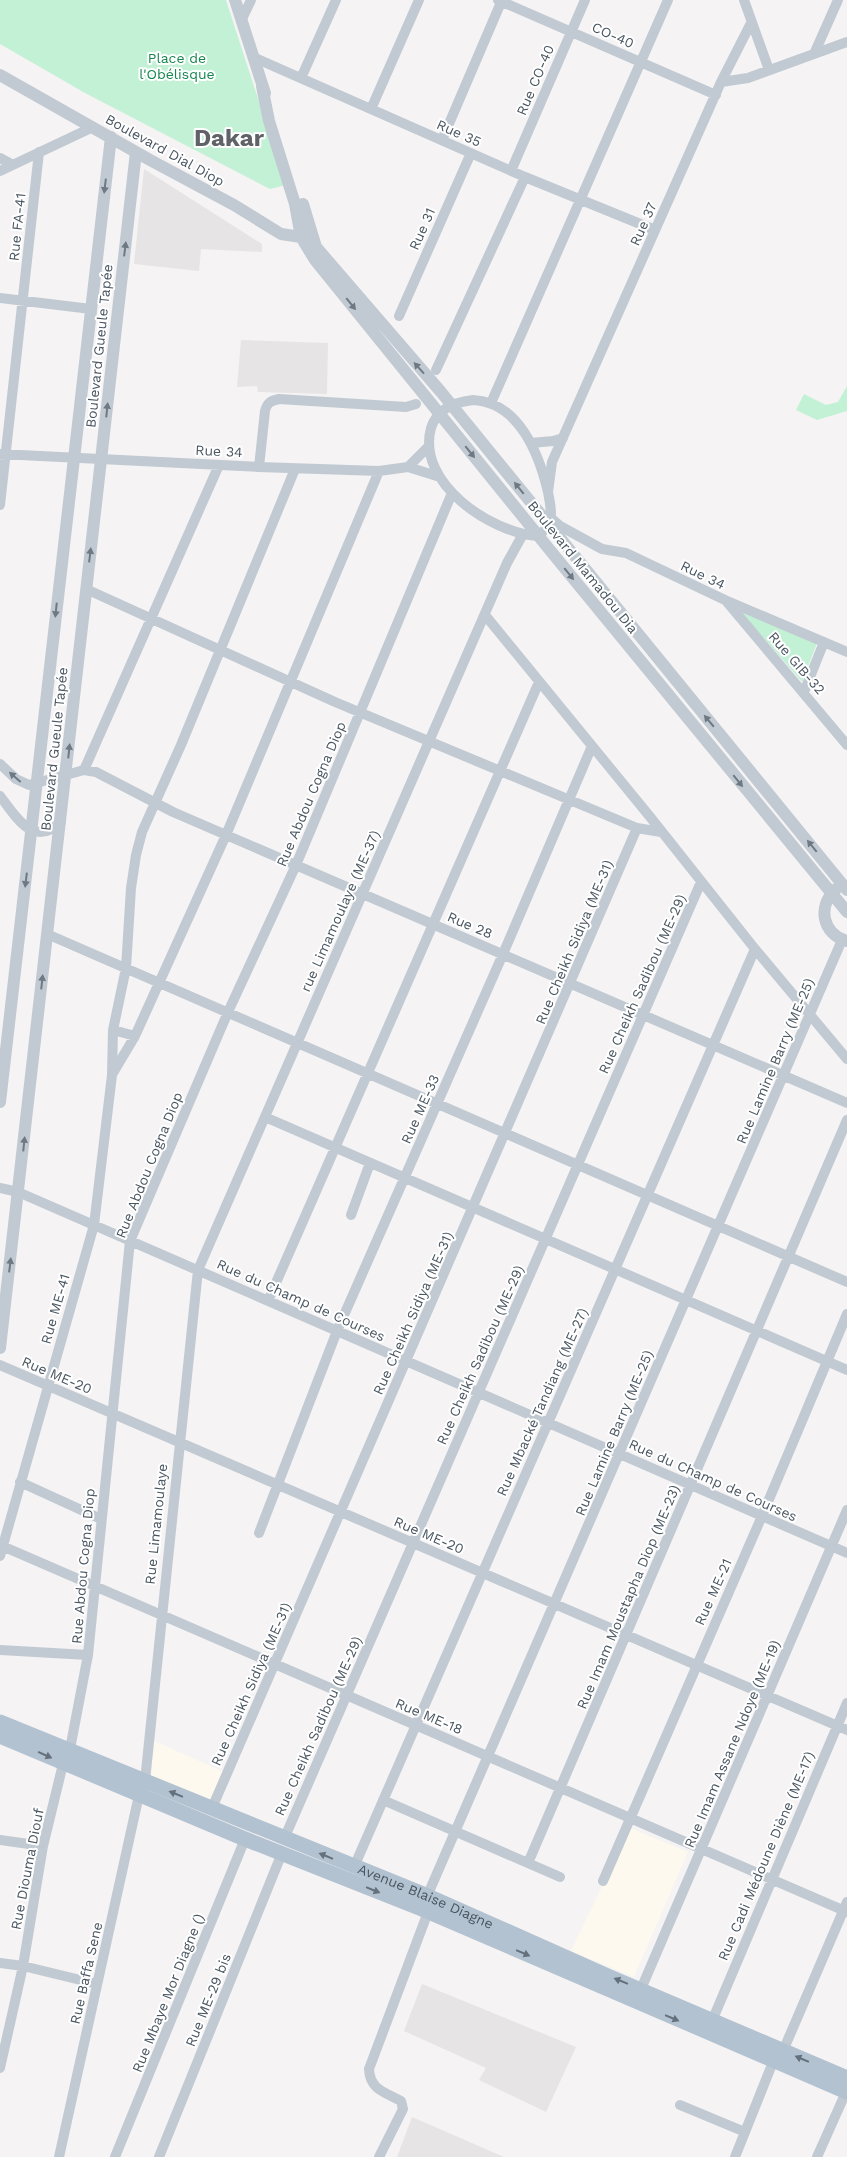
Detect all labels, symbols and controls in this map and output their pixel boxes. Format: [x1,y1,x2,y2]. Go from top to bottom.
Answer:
street label: CO-40 [589,19,637,51]
street label: Rue CO-40 [513,42,557,118]
park label: Place de l'Obélisque [139,50,215,82]
street label: Boulevard Dial Diop [103,111,227,189]
street label: Rue 35 [434,116,484,150]
district label: Dakar [194,124,265,152]
one-way arrow [101,178,109,194]
street label: Rue FA-41 [5,192,29,262]
street label: Rue 37 [626,200,660,248]
street label: Rue 31 [406,206,438,252]
one-way arrow [121,240,129,256]
street label: Boulevard Gueule Tapée [82,263,116,429]
one-way arrow [346,298,357,311]
one-way arrow [414,361,425,374]
one-way arrow [103,402,111,418]
street label: Rue 34 [195,442,243,460]
one-way arrow [464,445,475,458]
one-way arrow [513,482,524,495]
street label: Boulevard Mamadou Dia [525,498,641,636]
one-way arrow [86,547,94,563]
street label: Rue 34 [678,557,728,593]
one-way arrow [563,567,575,579]
one-way arrow [52,602,60,618]
street label: Rue GIB-32 [766,629,828,697]
street label: Boulevard Gueule Tapée [37,666,71,832]
one-way arrow [703,715,714,728]
street label: Rue Abdou Cogna Diop [273,719,349,869]
one-way arrow [65,743,73,759]
one-way arrow [9,771,21,783]
one-way arrow [733,774,744,787]
street label: rue Limamoulaye (ME-37) [297,828,383,994]
one-way arrow [807,840,818,853]
street label: Rue Cheikh Sidiya (ME-31) [532,857,616,1027]
one-way arrow [22,872,30,888]
street label: Rue Cheikh Sadibou (ME-29) [595,892,689,1076]
street label: Rue 28 [445,908,495,942]
one-way arrow [38,974,46,990]
street label: Rue Lamine Barry (ME-25) [733,976,817,1146]
street label: Rue ME-33 [398,1072,442,1146]
street label: Rue Abdou Cogna Diop [112,1090,186,1240]
one-way arrow [20,1135,28,1151]
street label: Rue Cheikh Sidiya (ME-31) [370,1229,456,1397]
street label: Rue du Champ de Courses [214,1256,388,1344]
one-way arrow [6,1257,14,1273]
street label: Rue Cheikh Sadibou (ME-29) [433,1263,527,1447]
street label: Rue ME-41 [37,1272,73,1346]
street label: Rue Mbacké Tandiang (ME-27) [493,1305,591,1499]
street label: Rue Lamine Barry (ME-25) [572,1348,656,1518]
street label: Rue ME-20 [20,1353,94,1397]
street label: Rue du Champ de Courses [626,1436,800,1524]
street label: Rue Limamoulaye [142,1463,170,1585]
street label: Rue Imam Moustapha Diop (ME-23) [573,1482,683,1712]
street label: Rue Abdou Cogna Diop [68,1488,98,1644]
street label: Rue ME-20 [392,1513,466,1557]
street label: Rue ME-21 [691,1556,735,1628]
street label: Rue Cheikh Sidiya (ME-31) [208,1600,294,1768]
street label: Rue Cheikh Sadibou (ME-29) [271,1634,365,1818]
street label: Rue Imam Assane Ndoye (ME-19) [681,1638,783,1850]
street label: Rue ME-18 [393,1695,465,1737]
street label: Rue Cadi Médoune Diène (ME-17) [715,1749,818,1963]
one-way arrow [38,1752,52,1760]
one-way arrow [168,1790,183,1798]
street label: Rue Diouma Diouf [7,1806,47,1931]
one-way arrow [318,1852,333,1860]
street label: Avenue Blaise Diagne [356,1860,496,1932]
one-way arrow [366,1886,380,1894]
street label: Rue Mbaye Mor Diagne () [129,1911,207,2075]
street label: Rue Baffa Sene [66,1920,106,2026]
one-way arrow [516,1950,530,1958]
street label: Rue ME-29 bis [182,1951,234,2049]
one-way arrow [613,1977,628,1985]
one-way arrow [665,2014,679,2022]
one-way arrow [795,2055,809,2063]

